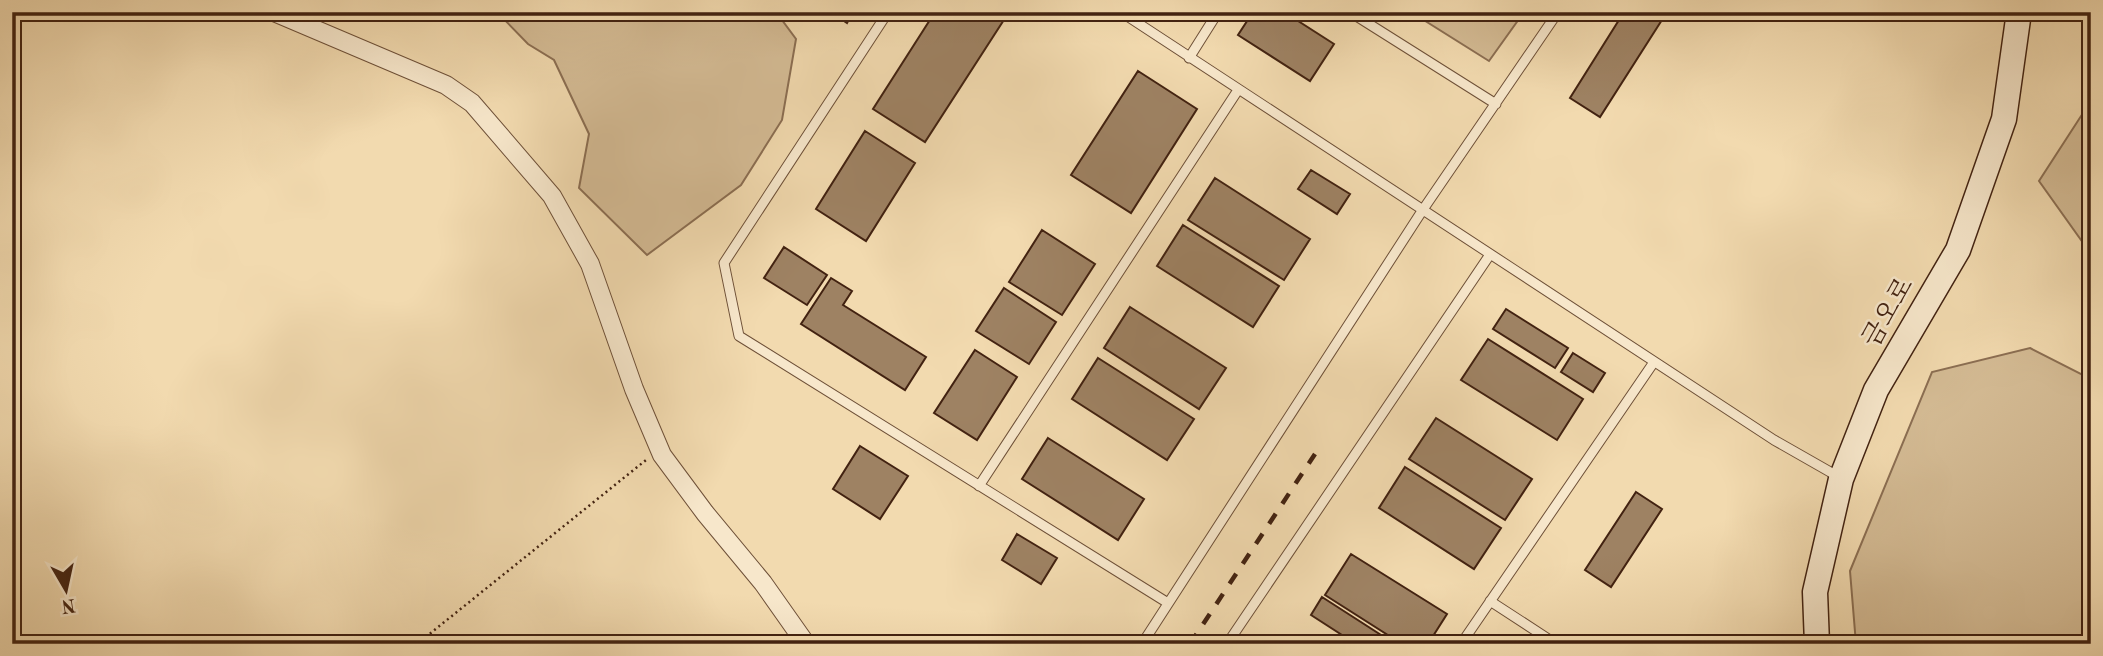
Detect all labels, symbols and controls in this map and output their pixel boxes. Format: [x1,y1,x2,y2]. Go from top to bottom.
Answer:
street label: 금오로 [1858,273,1919,352]
north arrow [32,554,102,624]
text: N [59,594,77,615]

